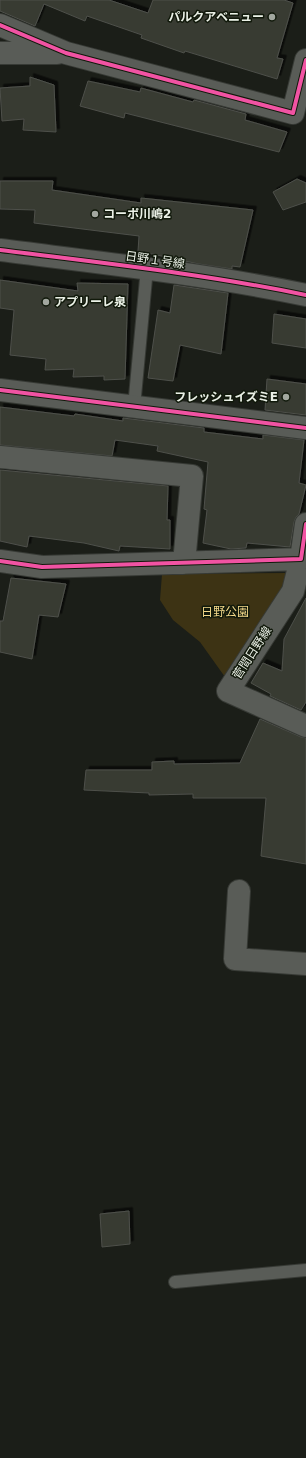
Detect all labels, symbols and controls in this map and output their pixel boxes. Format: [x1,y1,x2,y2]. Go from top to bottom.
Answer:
place label: パルクアベニュー [168,10,264,24]
marker: パルクアベニュー [267,12,277,22]
place label: コーポ川嶋2 [103,207,171,221]
marker: コーポ川嶋2 [90,209,100,219]
street label: 日野１号線 [124,249,186,271]
place label: アプリーレ泉 [54,295,126,309]
marker: アプリーレ泉 [41,297,51,307]
place label: フレッシュイズミE [174,390,278,404]
marker: フレッシュイズミE [281,392,291,402]
park label: 日野公園 [201,605,249,619]
street label: 菅間日野線 [230,624,274,682]

